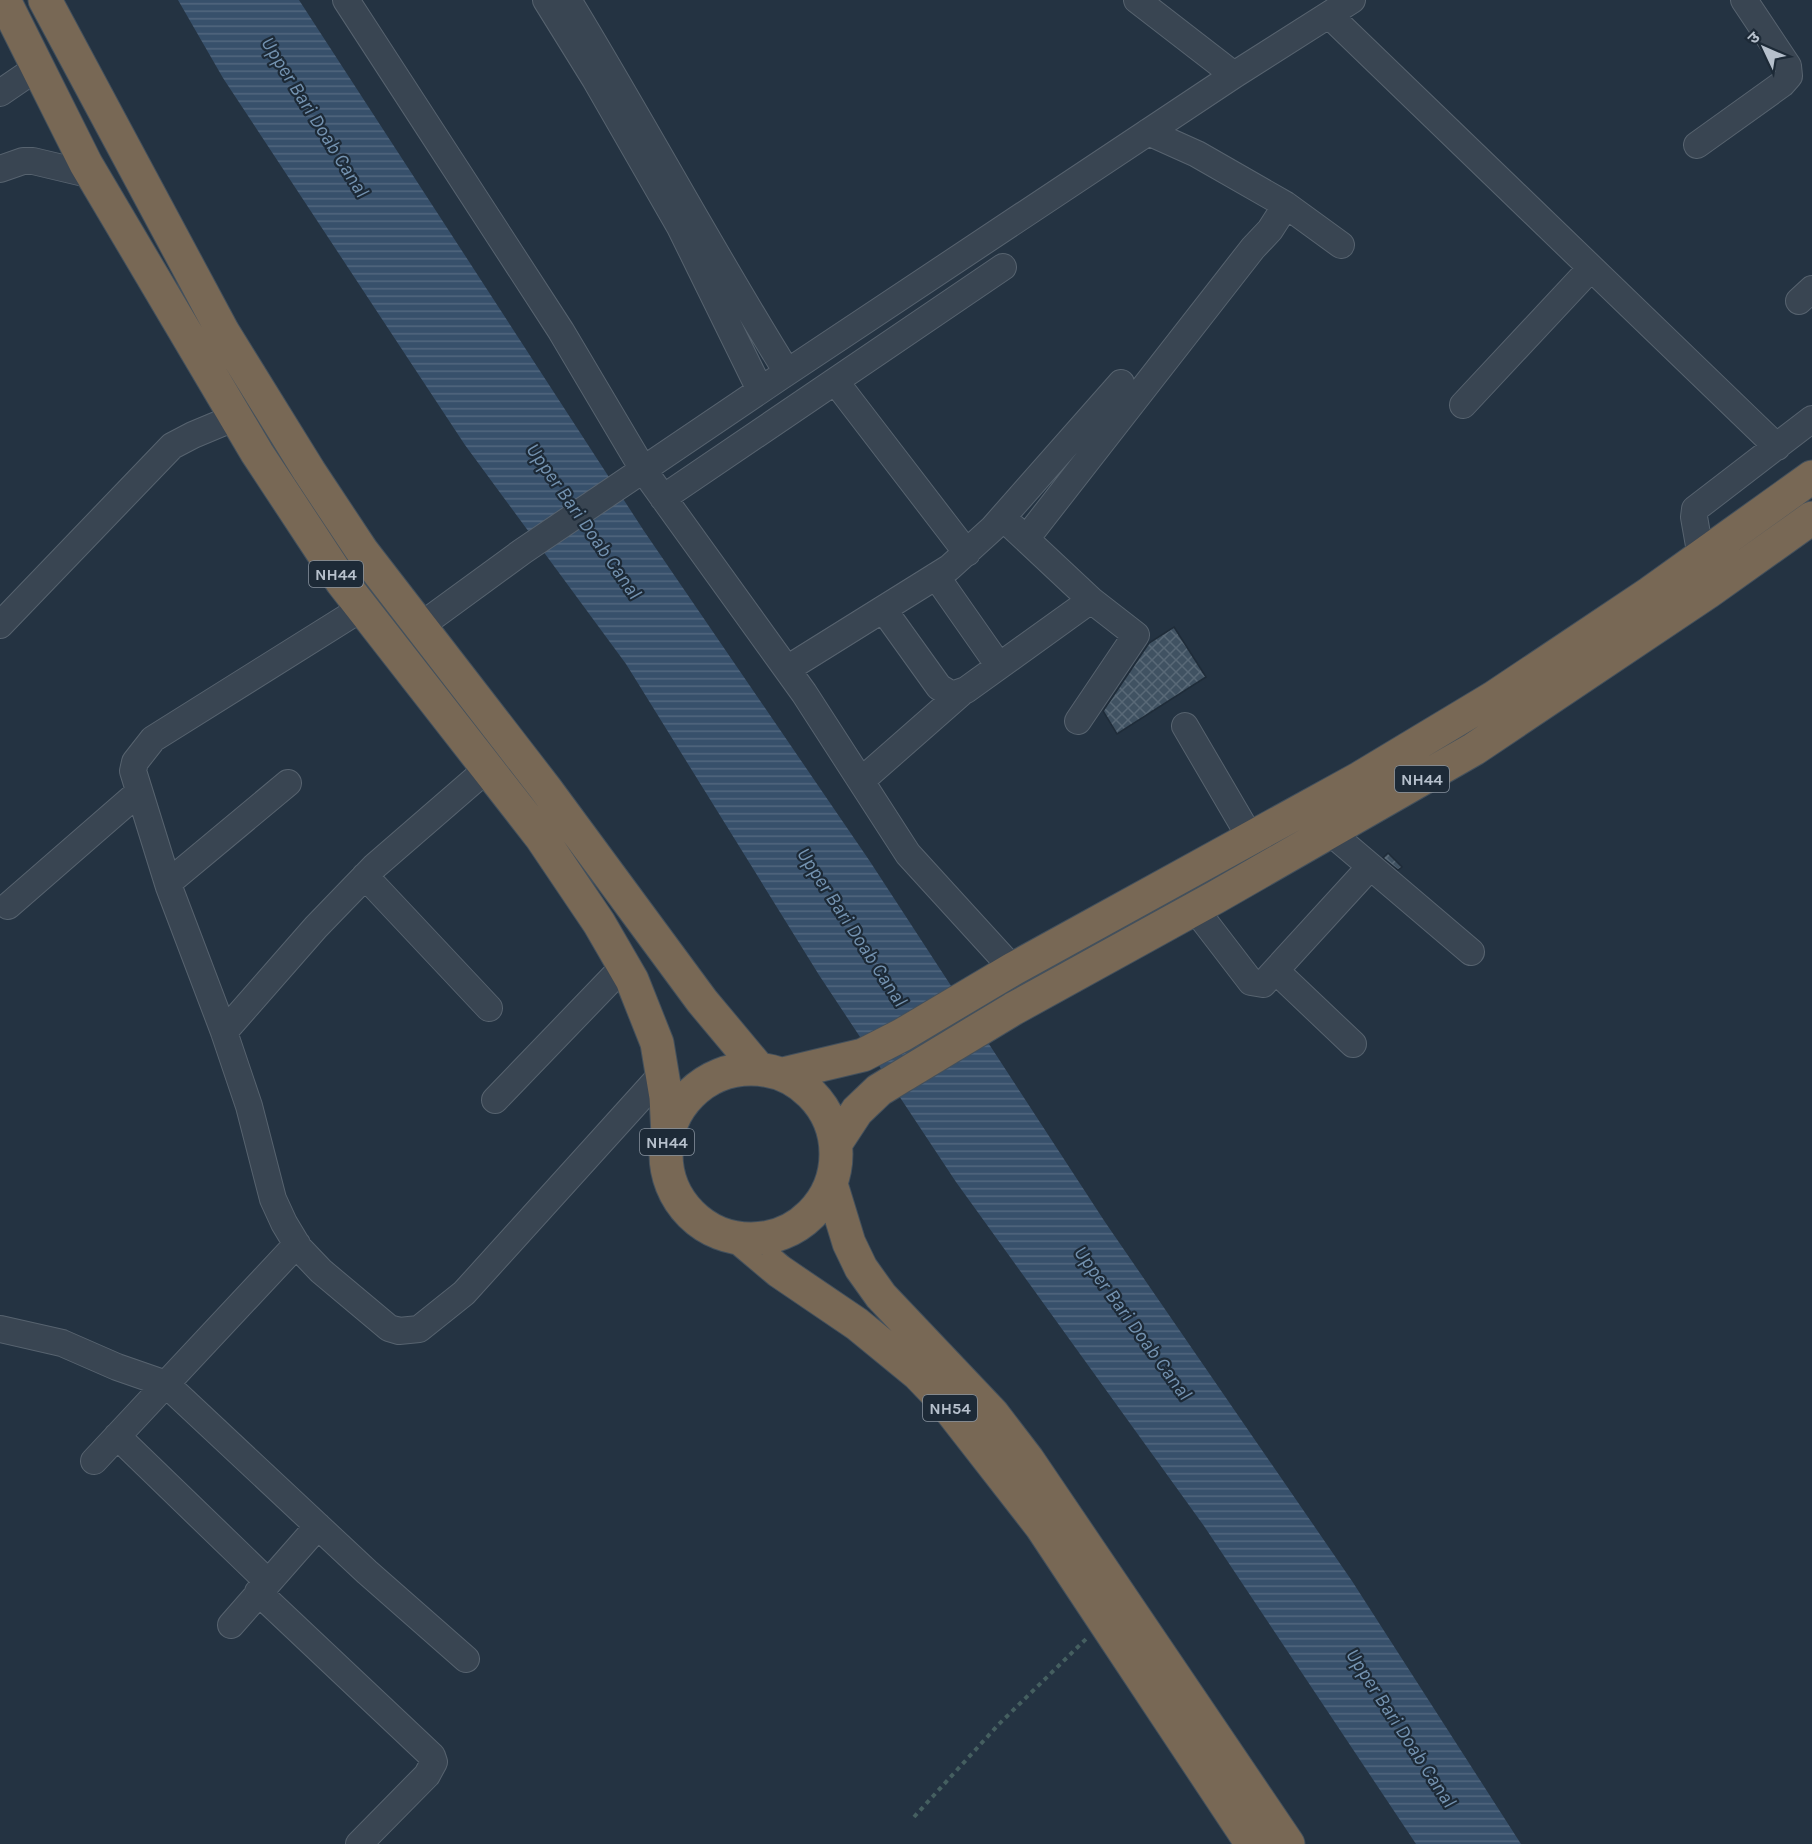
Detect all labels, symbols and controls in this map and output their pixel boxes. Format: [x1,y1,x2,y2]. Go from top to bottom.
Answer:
north arrow [1734,18,1794,78]
text: उ [1743,28,1764,48]
water label: Upper Bari Doab Canal [256,32,374,202]
water label: Upper Bari Doab Canal [521,439,647,603]
road number: NH44 [309,561,363,587]
road number: NH44 [1395,766,1449,792]
water label: Upper Bari Doab Canal [792,843,912,1011]
road number: NH44 [640,1129,694,1155]
water label: Upper Bari Doab Canal [1069,1241,1197,1405]
road number: NH54 [923,1395,977,1421]
water label: Upper Bari Doab Canal [1341,1644,1461,1812]

